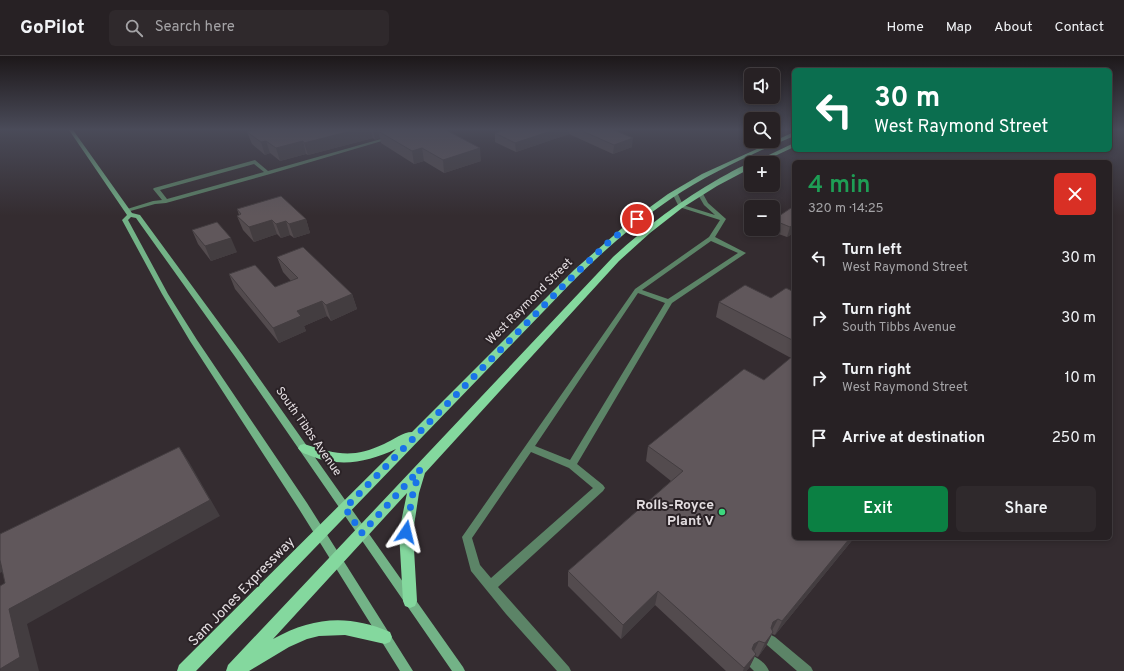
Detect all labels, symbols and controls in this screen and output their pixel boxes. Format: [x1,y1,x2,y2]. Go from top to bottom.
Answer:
search box [109,10,389,46]
text: GoPilot [20,16,85,40]
icon: search [123,17,145,39]
text: Search here [155,18,235,37]
text: Home [887,19,924,36]
text: Map [946,19,972,36]
text: About [994,19,1033,36]
text: Contact [1055,19,1104,36]
map controls [744,68,780,236]
button: sound [744,68,780,104]
text: 30 m [874,81,940,117]
icon: left [808,84,860,136]
button: search [744,112,780,148]
text: West Raymond Street [874,116,1048,139]
button: + [744,156,780,192]
text: 4 min [808,171,870,201]
button: close [1054,173,1096,215]
button: − [744,200,780,236]
text: 320 m · 14:25 [808,201,884,217]
pin [620,202,654,236]
icon: arrive [626,208,648,230]
text: Turn left [842,241,902,260]
icon: left [808,247,830,269]
text: 30 m [1061,249,1096,268]
street label: West Raymond Street [483,255,576,348]
text: West Raymond Street [842,260,968,276]
text: Turn right [842,301,911,320]
icon: right [808,307,830,329]
text: 30 m [1061,309,1096,328]
text: South Tibbs Avenue [842,320,956,336]
text: Turn right [842,361,911,380]
icon: right [808,367,830,389]
text: 10 m [1065,369,1096,388]
text: West Raymond Street [842,380,968,396]
street label: South Tibbs Avenue [271,384,345,479]
icon: arrive [808,427,830,449]
text: Arrive at destination [842,429,985,448]
text: 250 m [1052,429,1096,448]
button: Exit [808,486,948,532]
button: Share [956,486,1096,532]
place label: Rolls-Royce Plant V [636,497,714,530]
marker: Rolls-Royce Plant V [717,507,727,517]
position arrow [385,511,427,553]
street label: Sam Jones Expressway [185,534,299,650]

